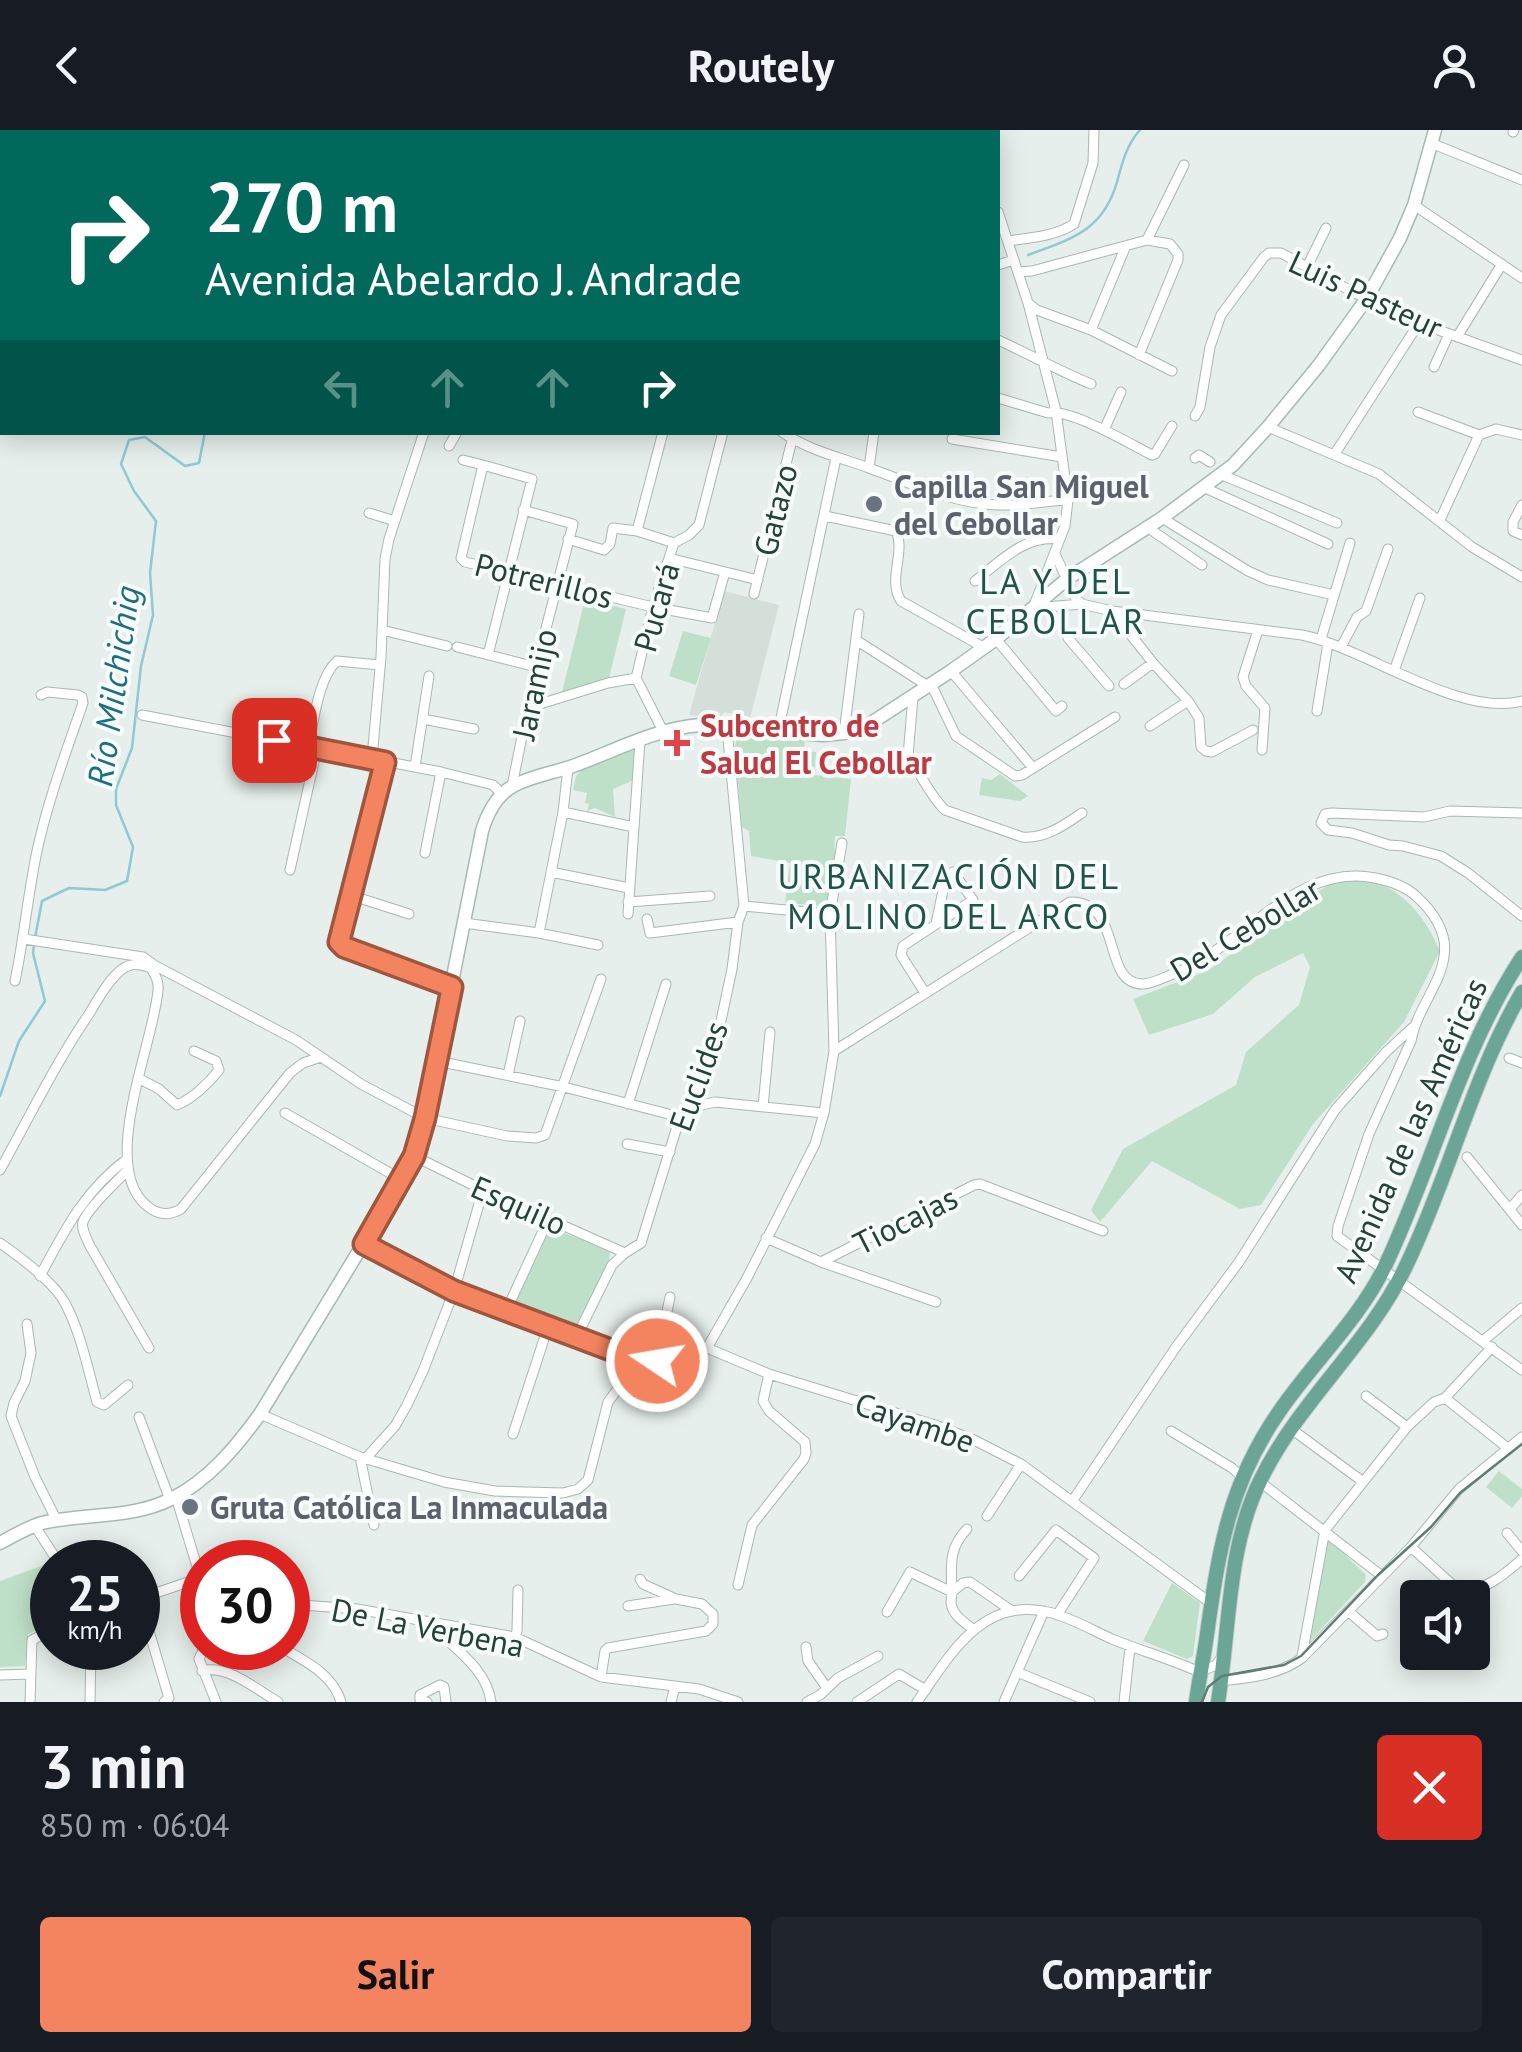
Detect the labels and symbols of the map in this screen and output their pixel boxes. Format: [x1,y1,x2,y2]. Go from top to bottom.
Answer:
street label: Luis Pasteur [1282,240,1450,348]
street label: Gatazo [743,460,807,560]
place label: Capilla San Miguel del Cebollar [894,465,1149,544]
marker: Capilla San Miguel del Cebollar [863,493,885,515]
street label: Potrerillos [471,543,617,617]
street label: Pucará [623,557,689,657]
district label: LA Y DEL CEBOLLAR [966,558,1146,644]
water label: Río Milchichig [76,582,150,789]
street label: Jaramijo [501,625,566,745]
pin [232,698,317,783]
place label: Subcentro de Salud El Cebollar [700,704,933,783]
marker: Subcentro de Salud El Cebollar [664,730,690,756]
district label: URBANIZACIÓN DEL MOLINO DEL ARCO [777,853,1121,939]
street label: Del Cebollar [1162,868,1328,990]
street label: Avenida de las Américas [1324,971,1496,1289]
street label: Euclides [659,1015,737,1137]
street label: Esquilo [465,1165,573,1245]
street label: Tiocajas [846,1176,964,1264]
position arrow [605,1309,709,1413]
street label: Cayambe [850,1382,980,1462]
place label: Gruta Católica La Inmaculada [210,1486,608,1528]
marker: Gruta Católica La Inmaculada [179,1496,201,1518]
speed limit sign: 30 [180,1540,310,1670]
street label: De La Verbena [328,1588,528,1666]

